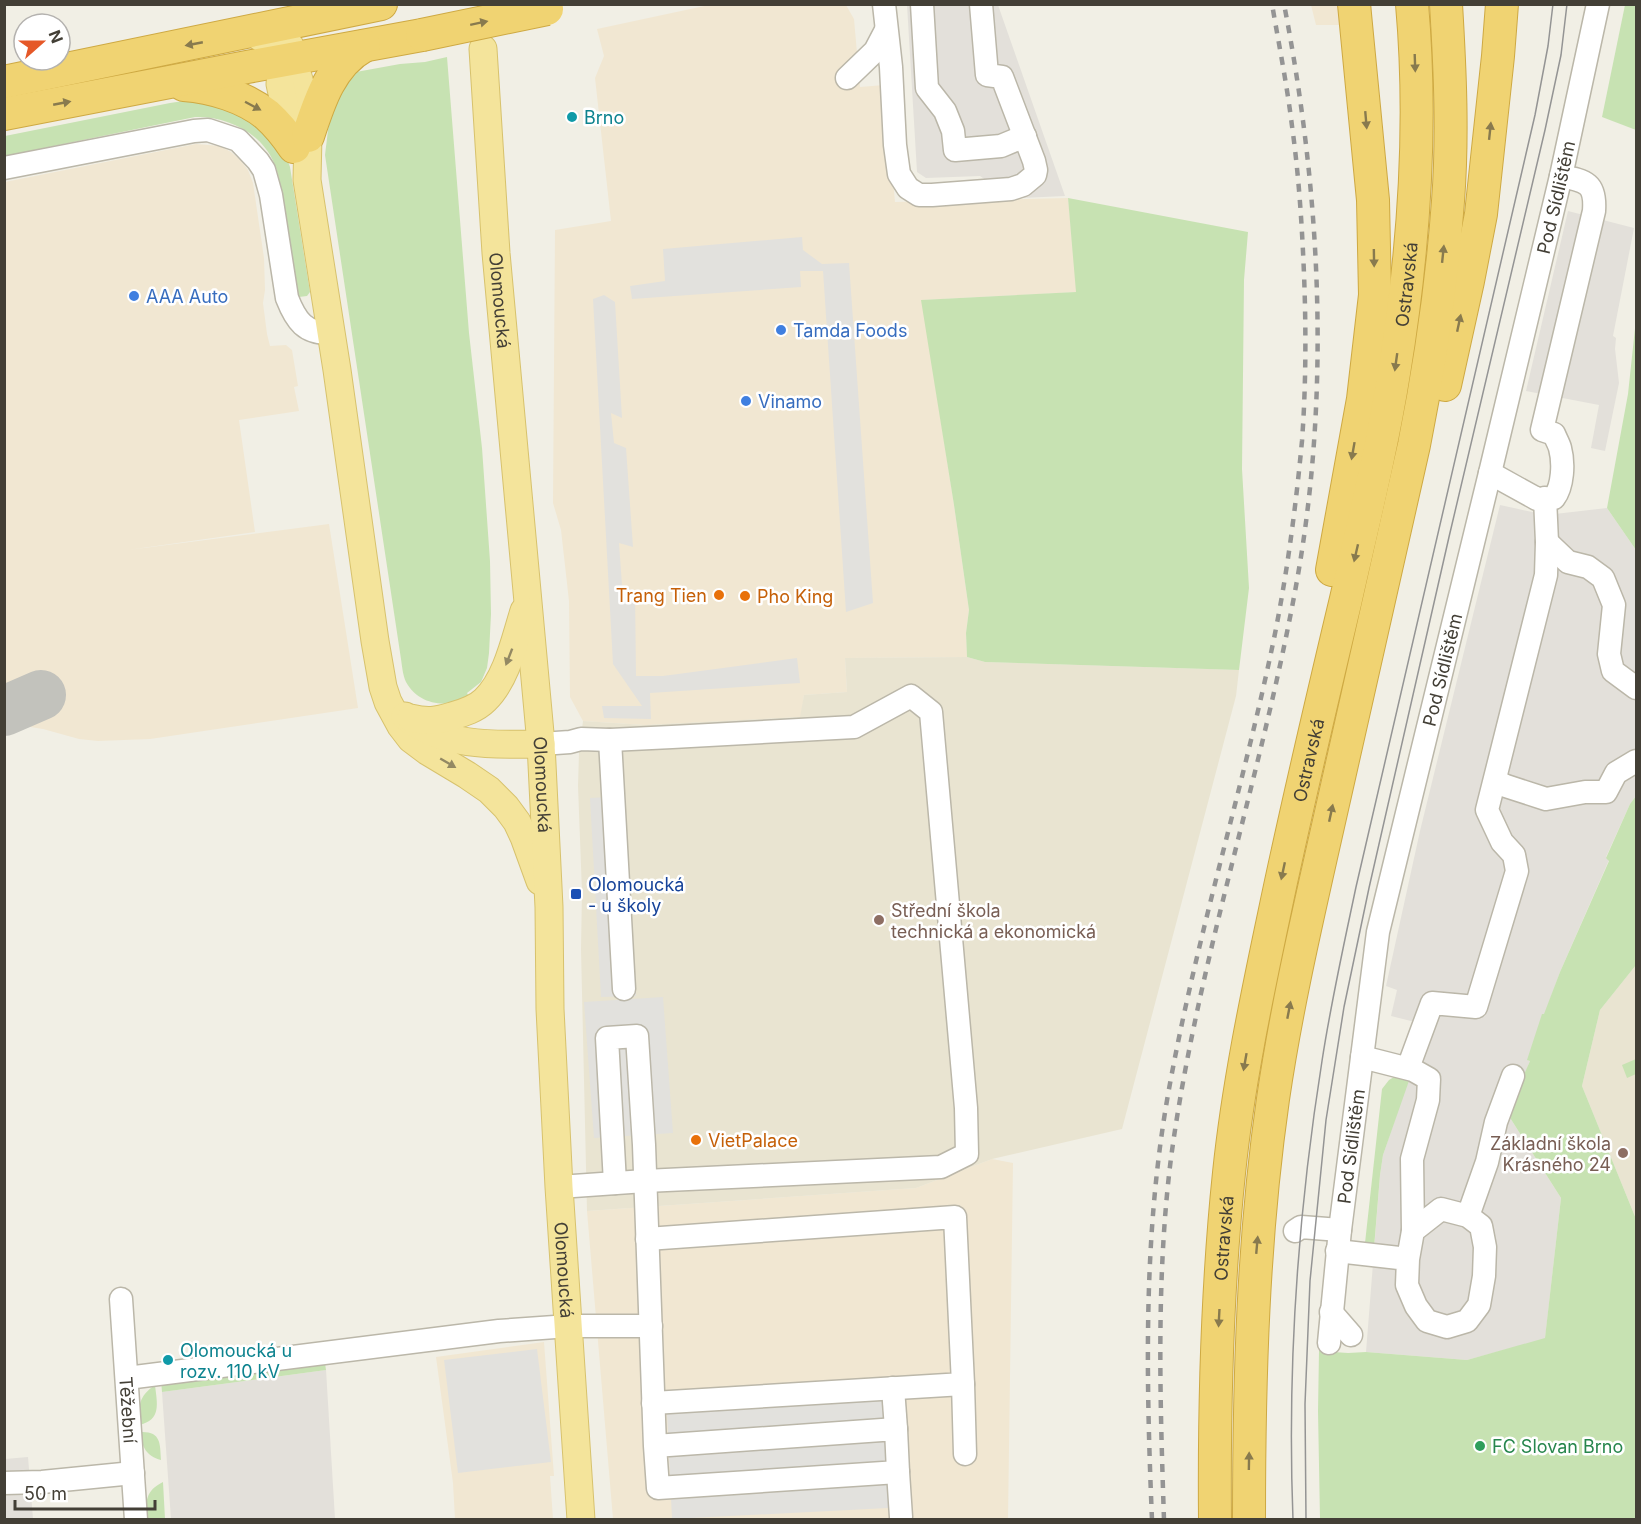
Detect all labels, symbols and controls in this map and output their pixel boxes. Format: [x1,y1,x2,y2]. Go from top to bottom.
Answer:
north arrow [12,12,72,72]
one-way arrow [470,18,489,27]
text: N [44,27,68,46]
one-way arrow [185,40,204,49]
one-way arrow [1411,53,1420,72]
one-way arrow [53,98,72,107]
one-way arrow [245,101,262,111]
place label: Brno [584,107,624,128]
marker: Brno [565,110,579,124]
one-way arrow [1361,110,1371,129]
one-way arrow [1485,121,1494,140]
street label: Pod Sídlištěm [1532,139,1579,256]
street label: Ostravská [1391,241,1421,328]
one-way arrow [1438,245,1448,264]
one-way arrow [1370,249,1379,268]
street label: Olomoucká [485,251,515,349]
place label: AAA Auto [146,286,228,307]
marker: AAA Auto [127,289,141,303]
one-way arrow [1455,313,1464,332]
place label: Tamda Foods [793,320,907,341]
marker: Tamda Foods [774,323,788,337]
one-way arrow [1391,352,1401,371]
place label: Vinamo [758,391,822,412]
marker: Vinamo [739,394,753,408]
one-way arrow [1348,442,1357,461]
one-way arrow [1351,543,1361,562]
place label: Trang Tien [616,585,707,606]
place label: Pho King [757,586,833,607]
marker: Trang Tien [712,588,726,602]
marker: Pho King [738,589,752,603]
street label: Pod Sídlištěm [1418,611,1466,728]
one-way arrow [504,648,513,666]
street label: Ostravská [1288,716,1328,804]
street label: Olomoucká [530,735,556,833]
one-way arrow [440,758,457,768]
one-way arrow [1327,803,1336,822]
one-way arrow [1278,862,1288,880]
place label: Olomoucká - u školy [588,874,684,916]
marker: Olomoucká - u školy [569,887,583,901]
place label: Střední škola technická a ekonomická [891,900,1096,942]
marker: Střední škola technická a ekonomická [872,913,886,927]
one-way arrow [1285,1001,1294,1020]
one-way arrow [1241,1053,1250,1072]
street label: Pod Sídlištěm [1333,1088,1368,1205]
place label: VietPalace [708,1130,798,1151]
marker: VietPalace [689,1133,703,1147]
place label: Základní škola Krásného 24 [1490,1133,1611,1175]
marker: Základní škola Krásného 24 [1616,1146,1630,1160]
street label: Ostravská [1210,1195,1237,1281]
street label: Olomoucká [551,1221,578,1319]
one-way arrow [1253,1236,1262,1255]
one-way arrow [1214,1309,1223,1328]
place label: Olomoucká u rozv. 110 kV [180,1340,292,1382]
marker: Olomoucká u rozv. 110 kV [161,1353,175,1367]
street label: Těžební [116,1376,141,1444]
place label: FC Slovan Brno [1492,1436,1623,1457]
marker: FC Slovan Brno [1473,1439,1487,1453]
one-way arrow [1244,1452,1254,1471]
scale bar [15,1473,154,1511]
text: 50 m [24,1483,67,1504]

